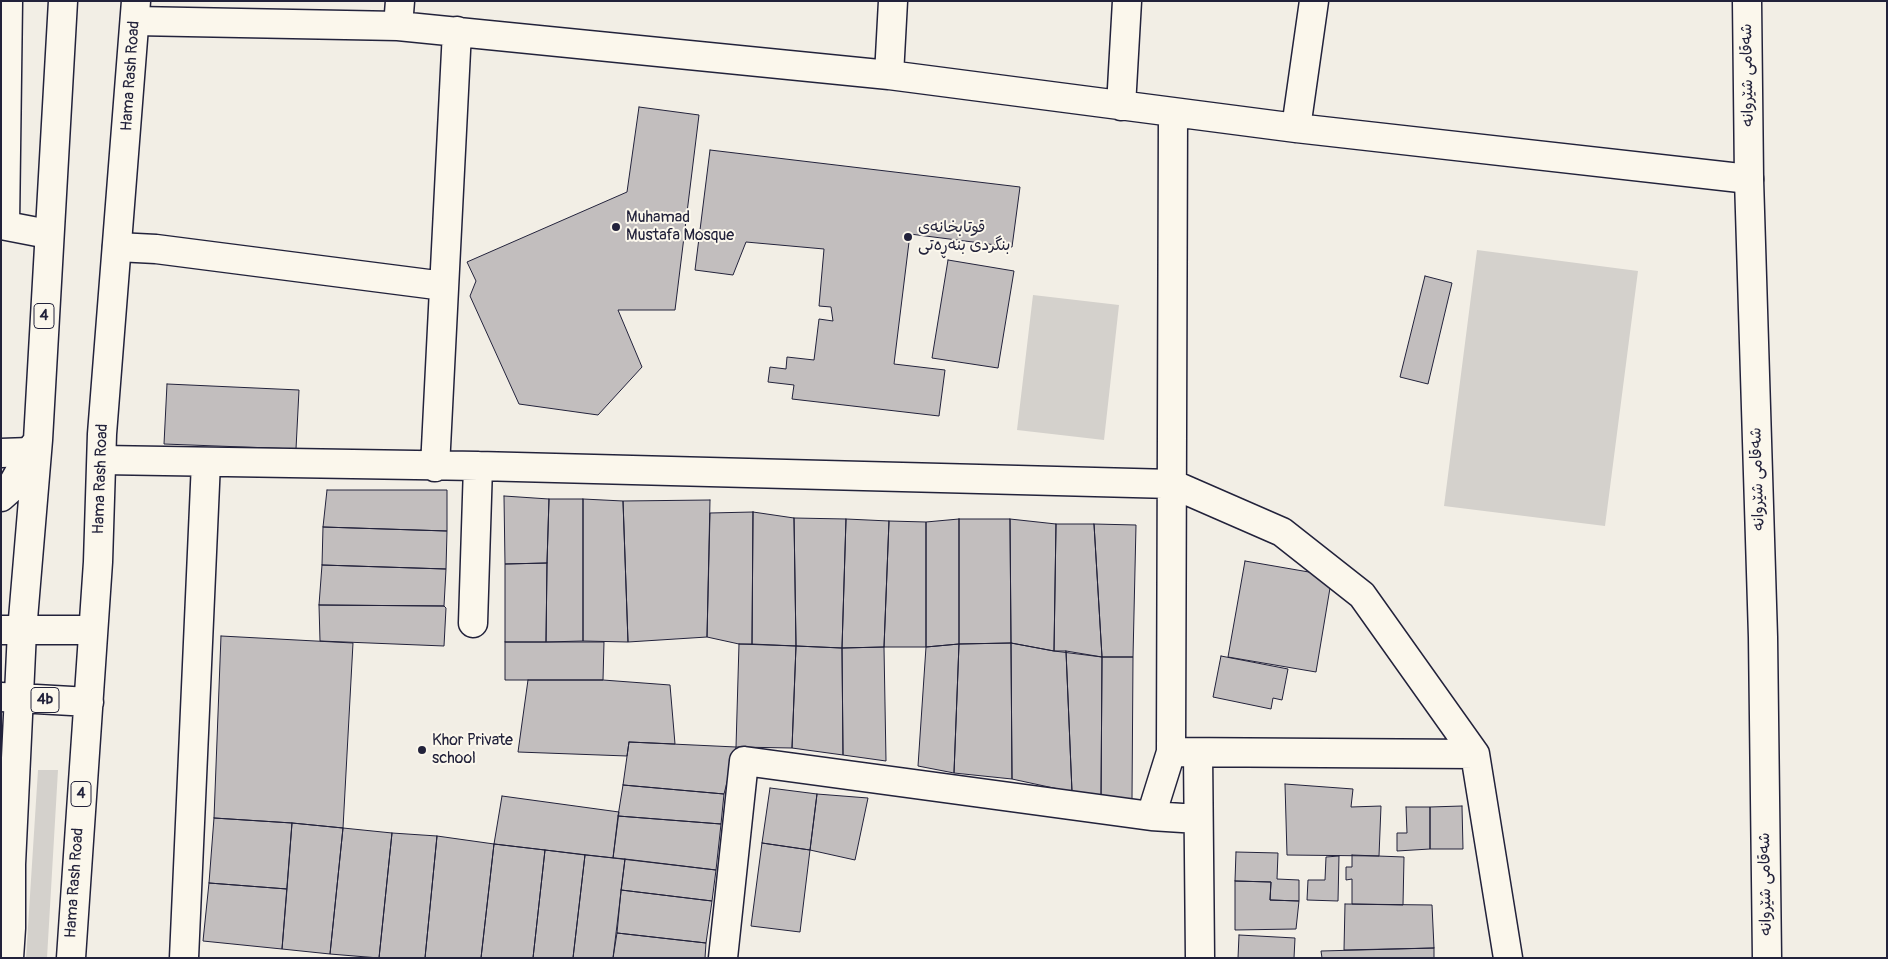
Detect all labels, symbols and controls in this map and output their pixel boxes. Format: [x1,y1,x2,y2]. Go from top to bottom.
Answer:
street label: Hama Rash Road [118,20,144,132]
street label: شەقامی شێروانە [1737,23,1759,127]
place label: Muhamad Mustafa Mosque [626,208,734,246]
place label: قوتابخانەی بنگردی بنەڕەتی [918,218,1010,256]
marker: Muhamad Mustafa Mosque [610,221,622,233]
marker: قوتابخانەی بنگردی بنەڕەتی [902,231,914,243]
road number: 4 [34,304,54,328]
street label: Hama Rash Road [89,423,113,535]
street label: شەقامی شێروانە [1747,427,1769,531]
road number: 4b [31,688,59,712]
place label: Khor Private school [432,731,513,769]
marker: Khor Private school [416,744,428,756]
road number: 4 [71,782,91,806]
street label: Hama Rash Road [62,827,88,939]
street label: شەقامی شێروانە [1755,832,1777,936]

